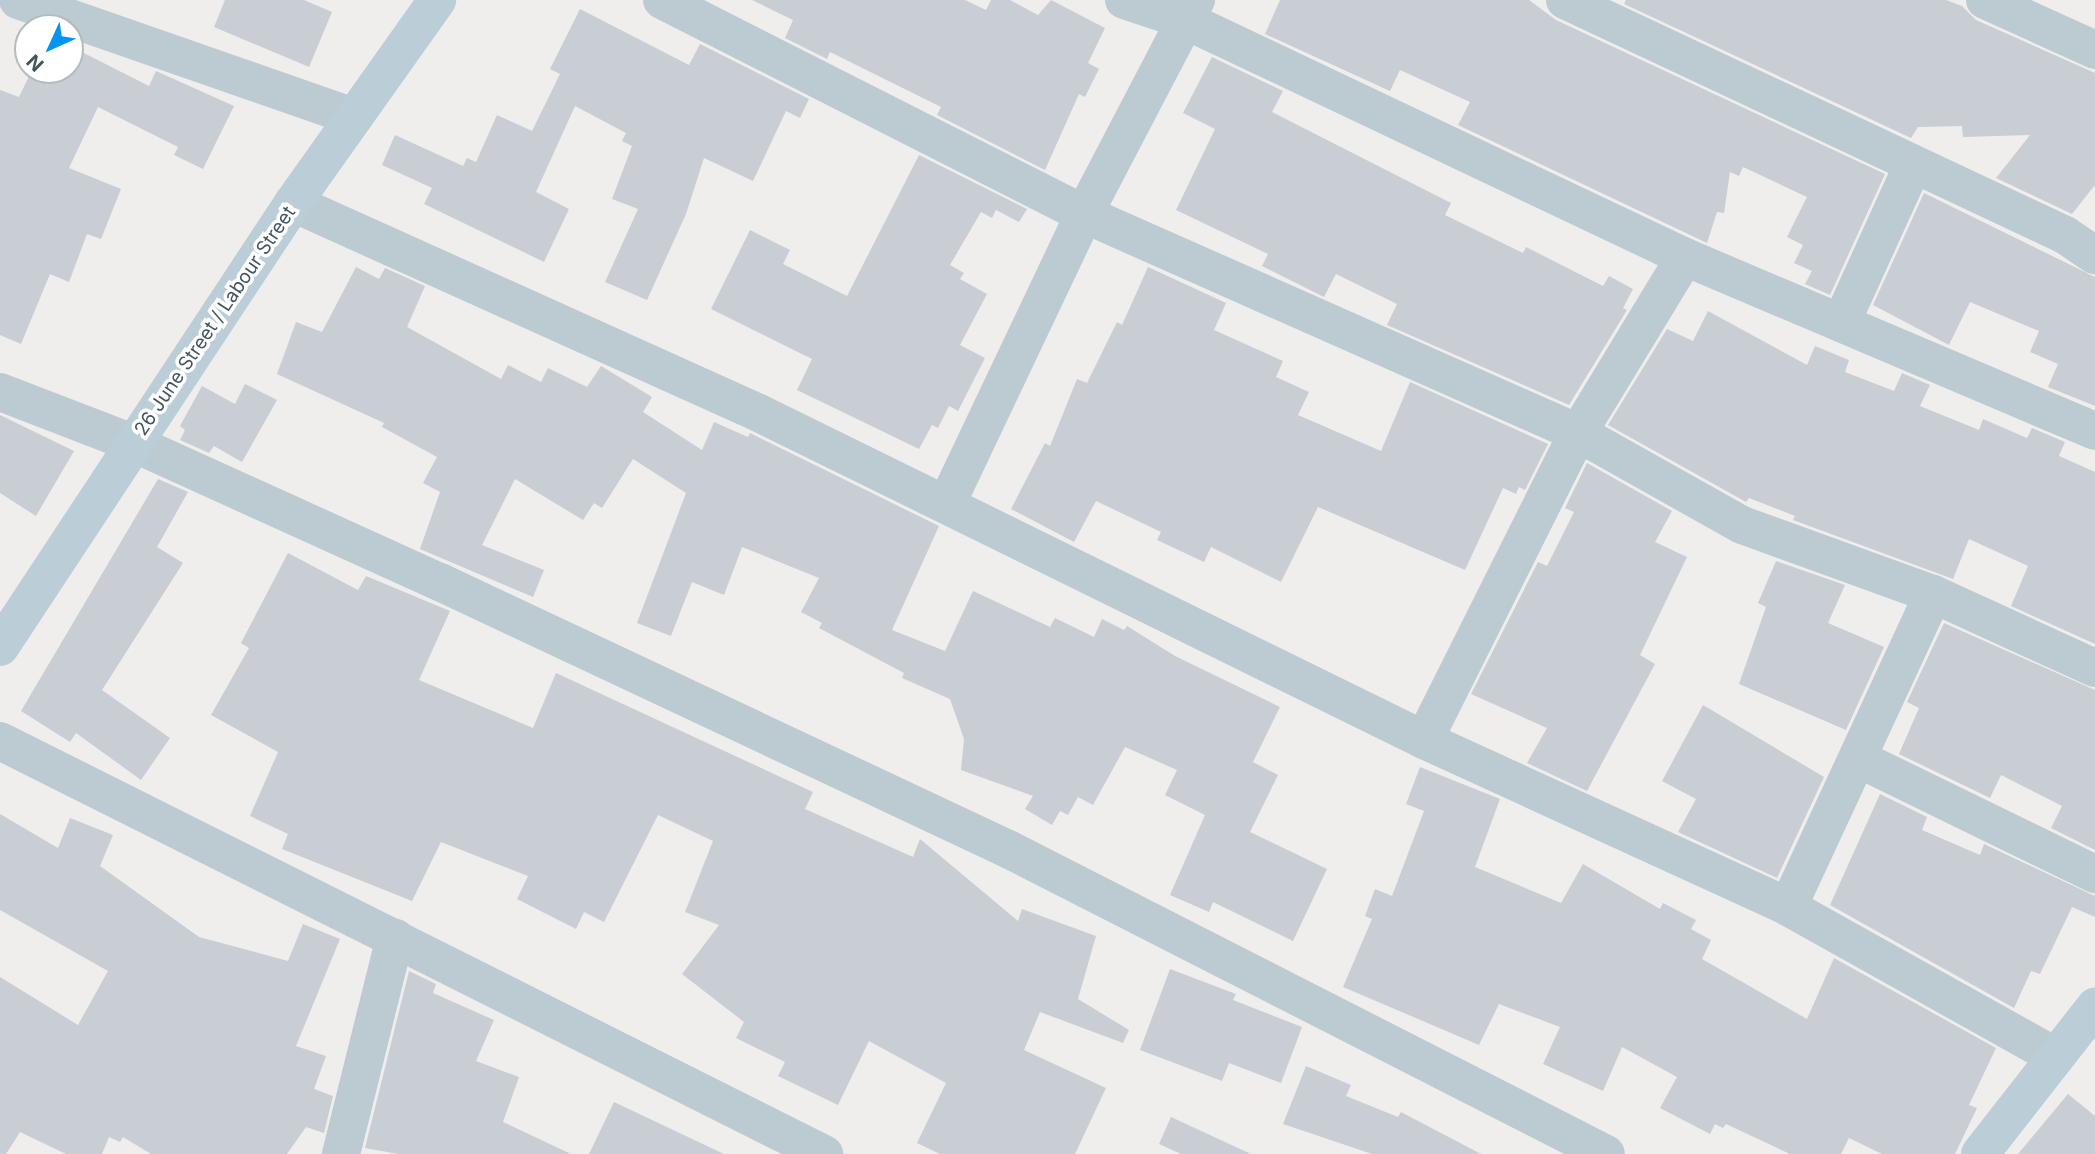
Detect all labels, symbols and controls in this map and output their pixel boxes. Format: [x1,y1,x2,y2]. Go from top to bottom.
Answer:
north arrow [14,14,84,84]
text: N [22,50,48,76]
street label: 26 June Street / Labour Street [130,202,300,440]

